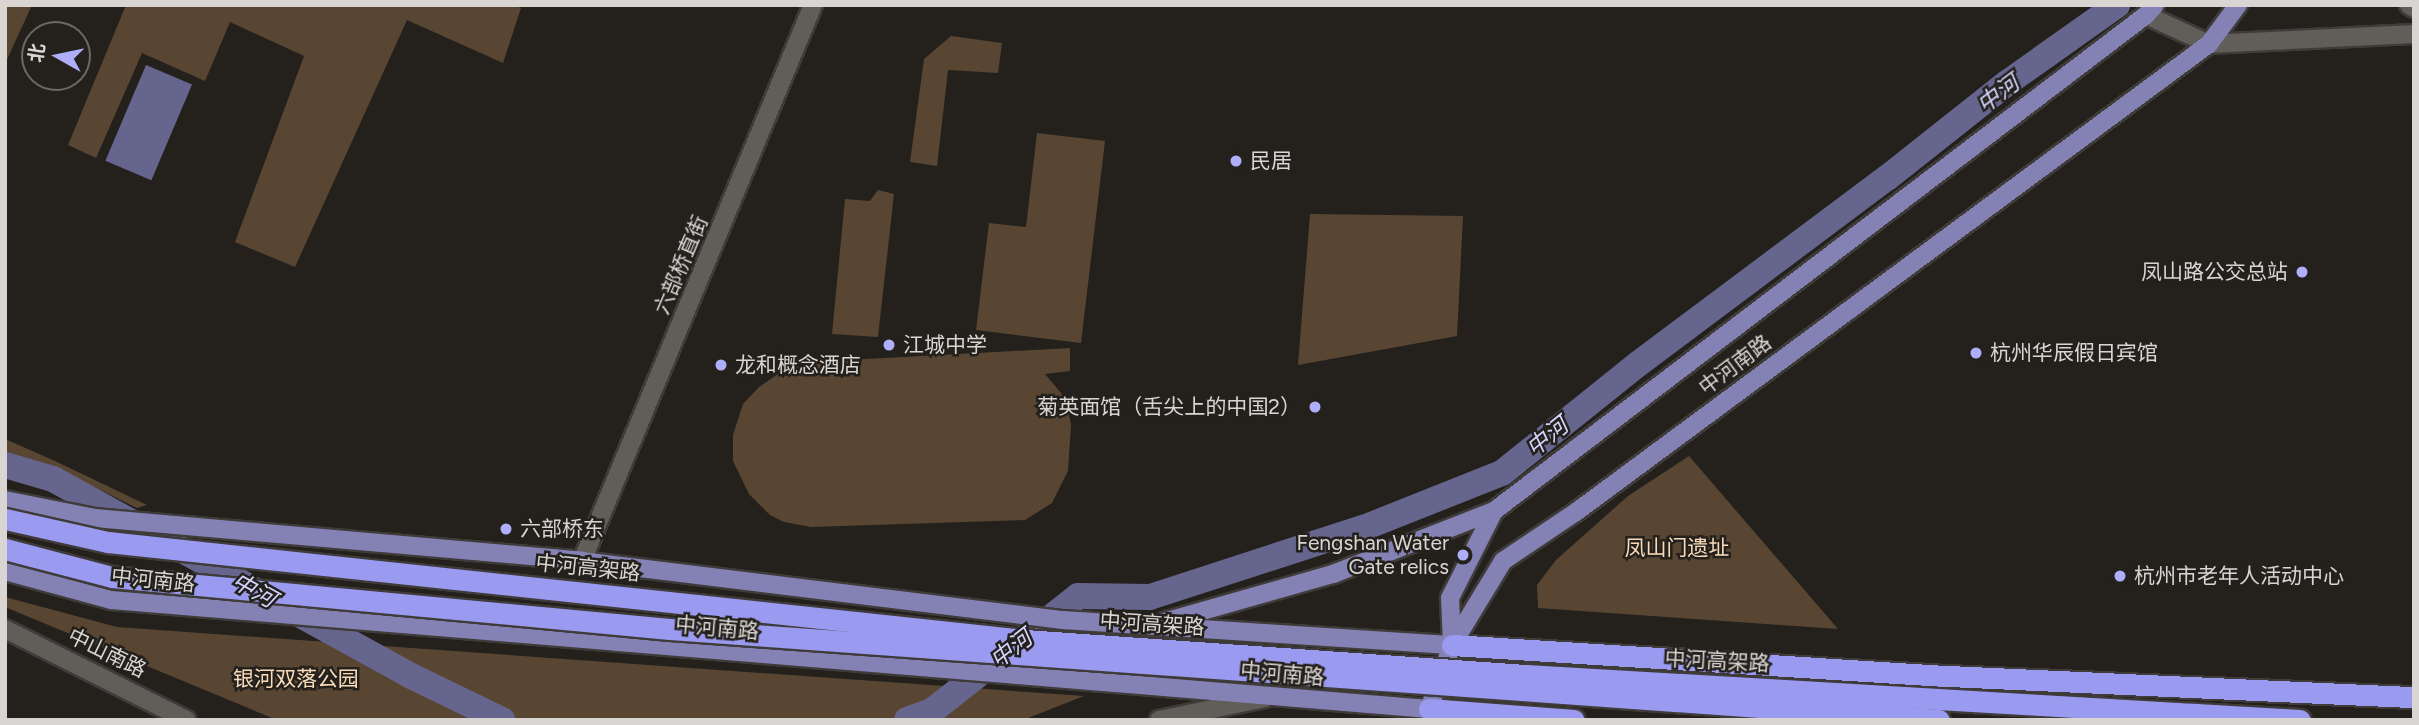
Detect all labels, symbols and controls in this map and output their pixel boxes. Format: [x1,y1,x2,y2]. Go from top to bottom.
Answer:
north arrow [21,21,91,91]
text: 北 [24,42,50,64]
water label: 中河 [1971,69,2025,119]
place label: 民居 [1250,148,1292,174]
marker: 民居 [1228,153,1244,169]
street label: 六部桥直街 [649,212,713,318]
place label: 凤山路公交总站 [2141,259,2288,285]
marker: 凤山路公交总站 [2294,264,2310,280]
street label: 中河南路 [1694,330,1776,400]
place label: 江城中学 [903,332,987,358]
marker: 江城中学 [881,337,897,353]
place label: 杭州华辰假日宾馆 [1990,340,2158,366]
marker: 杭州华辰假日宾馆 [1968,345,1984,361]
place label: 龙和概念酒店 [735,352,861,378]
marker: 龙和概念酒店 [713,357,729,373]
place label: 菊英面馆（舌尖上的中国2） [1037,394,1301,420]
marker: 菊英面馆（舌尖上的中国2） [1307,399,1323,415]
water label: 中河 [1520,412,1574,462]
place label: 六部桥东 [520,516,604,542]
marker: 六部桥东 [498,521,514,537]
place label: Fengshan Water Gate relics [1297,530,1449,580]
park label: 凤山门遗址 [1625,535,1729,561]
marker: Fengshan Water Gate relics [1455,547,1471,563]
street label: 中河高架路 [534,550,642,586]
street label: 中河南路 [110,563,196,597]
place label: 杭州市老年人活动中心 [2134,563,2344,589]
water label: 中河 [227,567,281,613]
marker: 杭州市老年人活动中心 [2112,568,2128,584]
street label: 中河高架路 [1099,608,1205,640]
street label: 中河南路 [674,612,760,644]
street label: 中山南路 [64,623,150,683]
water label: 中河 [984,624,1038,674]
street label: 中河高架路 [1664,646,1770,676]
street label: 中河南路 [1239,658,1325,690]
park label: 银河双落公园 [233,666,359,692]

